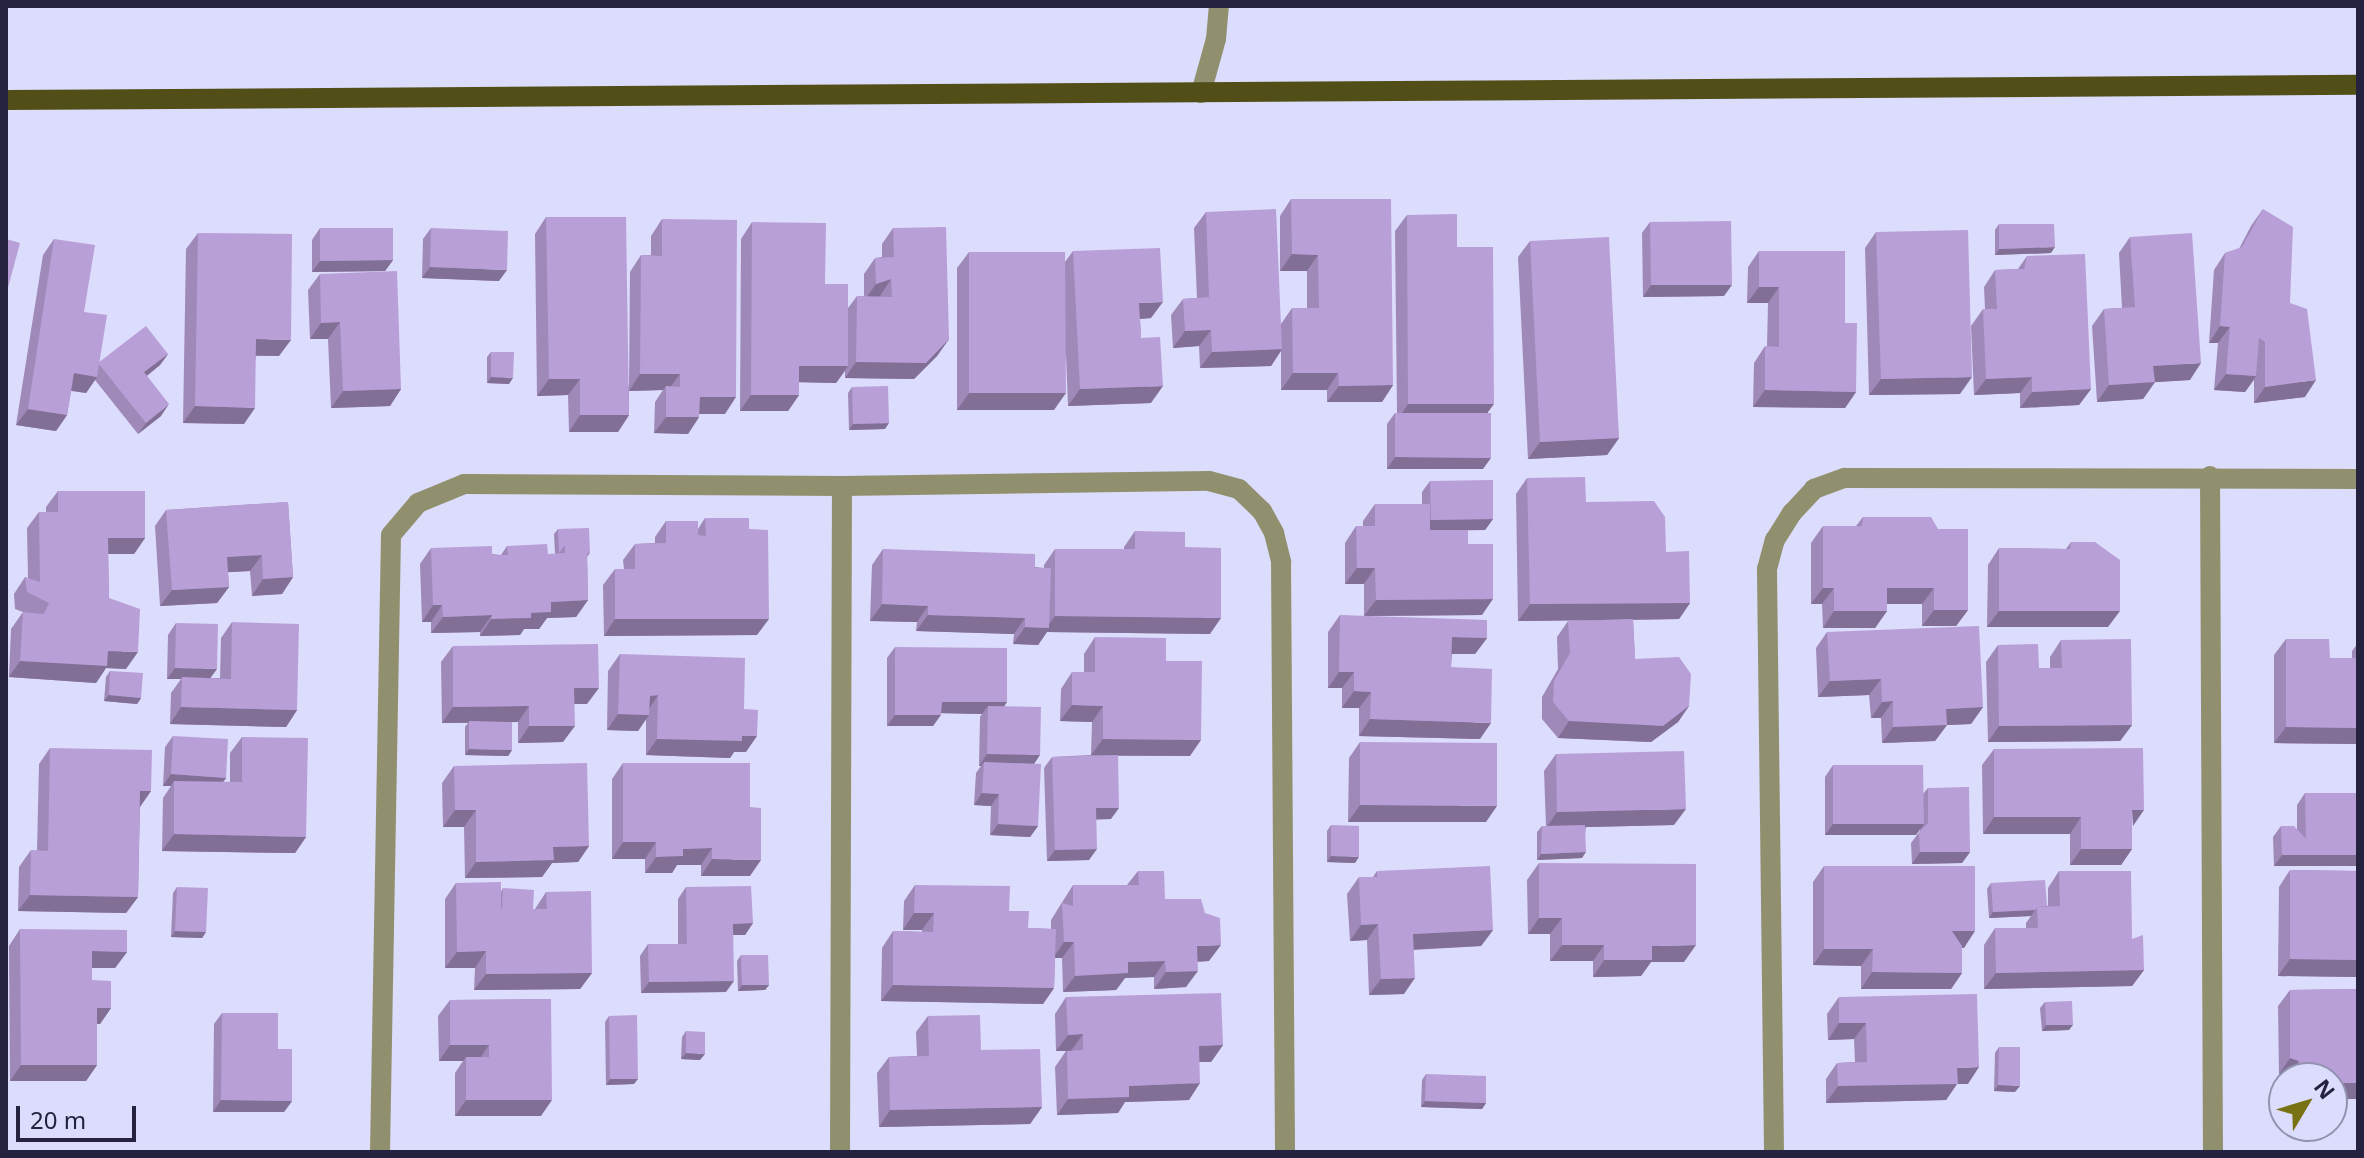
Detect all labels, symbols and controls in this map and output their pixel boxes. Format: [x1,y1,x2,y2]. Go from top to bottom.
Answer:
north arrow [2268,1062,2348,1142]
text: N [2308,1072,2343,1105]
scale bar [20,1090,140,1140]
text: 20 m [30,1103,86,1136]

